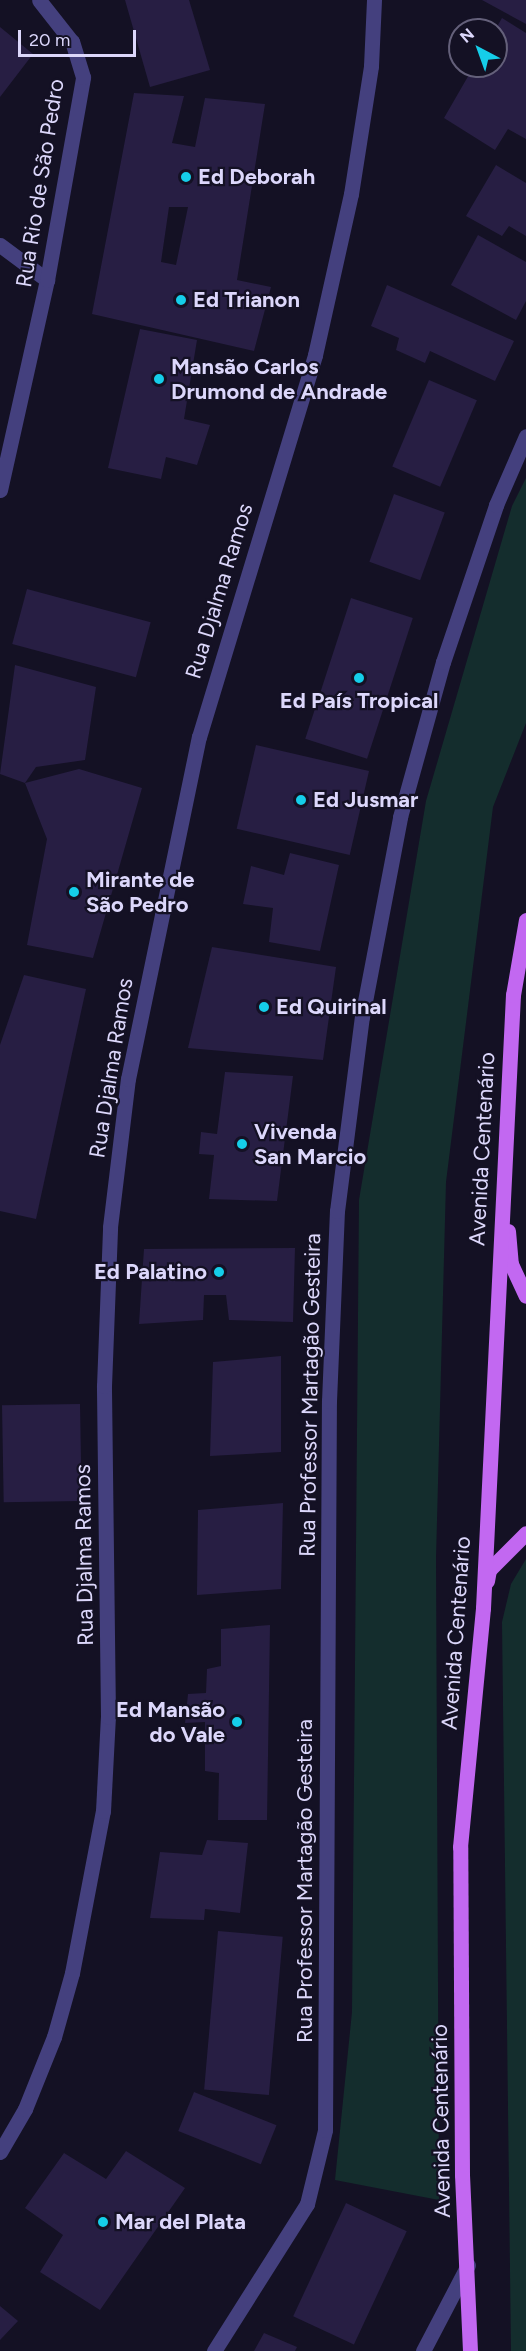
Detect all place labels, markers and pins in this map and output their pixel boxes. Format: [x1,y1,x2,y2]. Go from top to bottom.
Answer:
place label: Ed Deborah [198,164,315,190]
marker: Ed Deborah [179,170,193,184]
place label: Ed Trianon [193,287,300,313]
marker: Ed Trianon [174,293,188,307]
place label: Mansão Carlos Drumond de Andrade [171,353,387,404]
marker: Mansão Carlos Drumond de Andrade [152,372,166,386]
marker: Ed País Tropical [352,671,366,685]
place label: Ed País Tropical [280,688,438,714]
place label: Ed Jusmar [313,787,418,813]
marker: Ed Jusmar [294,793,308,807]
place label: Mirante de São Pedro [86,866,195,918]
marker: Mirante de São Pedro [67,885,81,899]
place label: Ed Quirinal [276,994,387,1020]
marker: Ed Quirinal [257,1000,271,1014]
place label: Vivenda San Marcio [254,1118,366,1170]
marker: Vivenda San Marcio [235,1137,249,1151]
place label: Ed Palatino [94,1259,207,1285]
marker: Ed Palatino [212,1265,226,1279]
place label: Ed Mansão do Vale [116,1696,225,1748]
marker: Ed Mansão do Vale [230,1715,244,1729]
place label: Mar del Plata [115,2209,246,2235]
marker: Mar del Plata [96,2215,110,2229]

